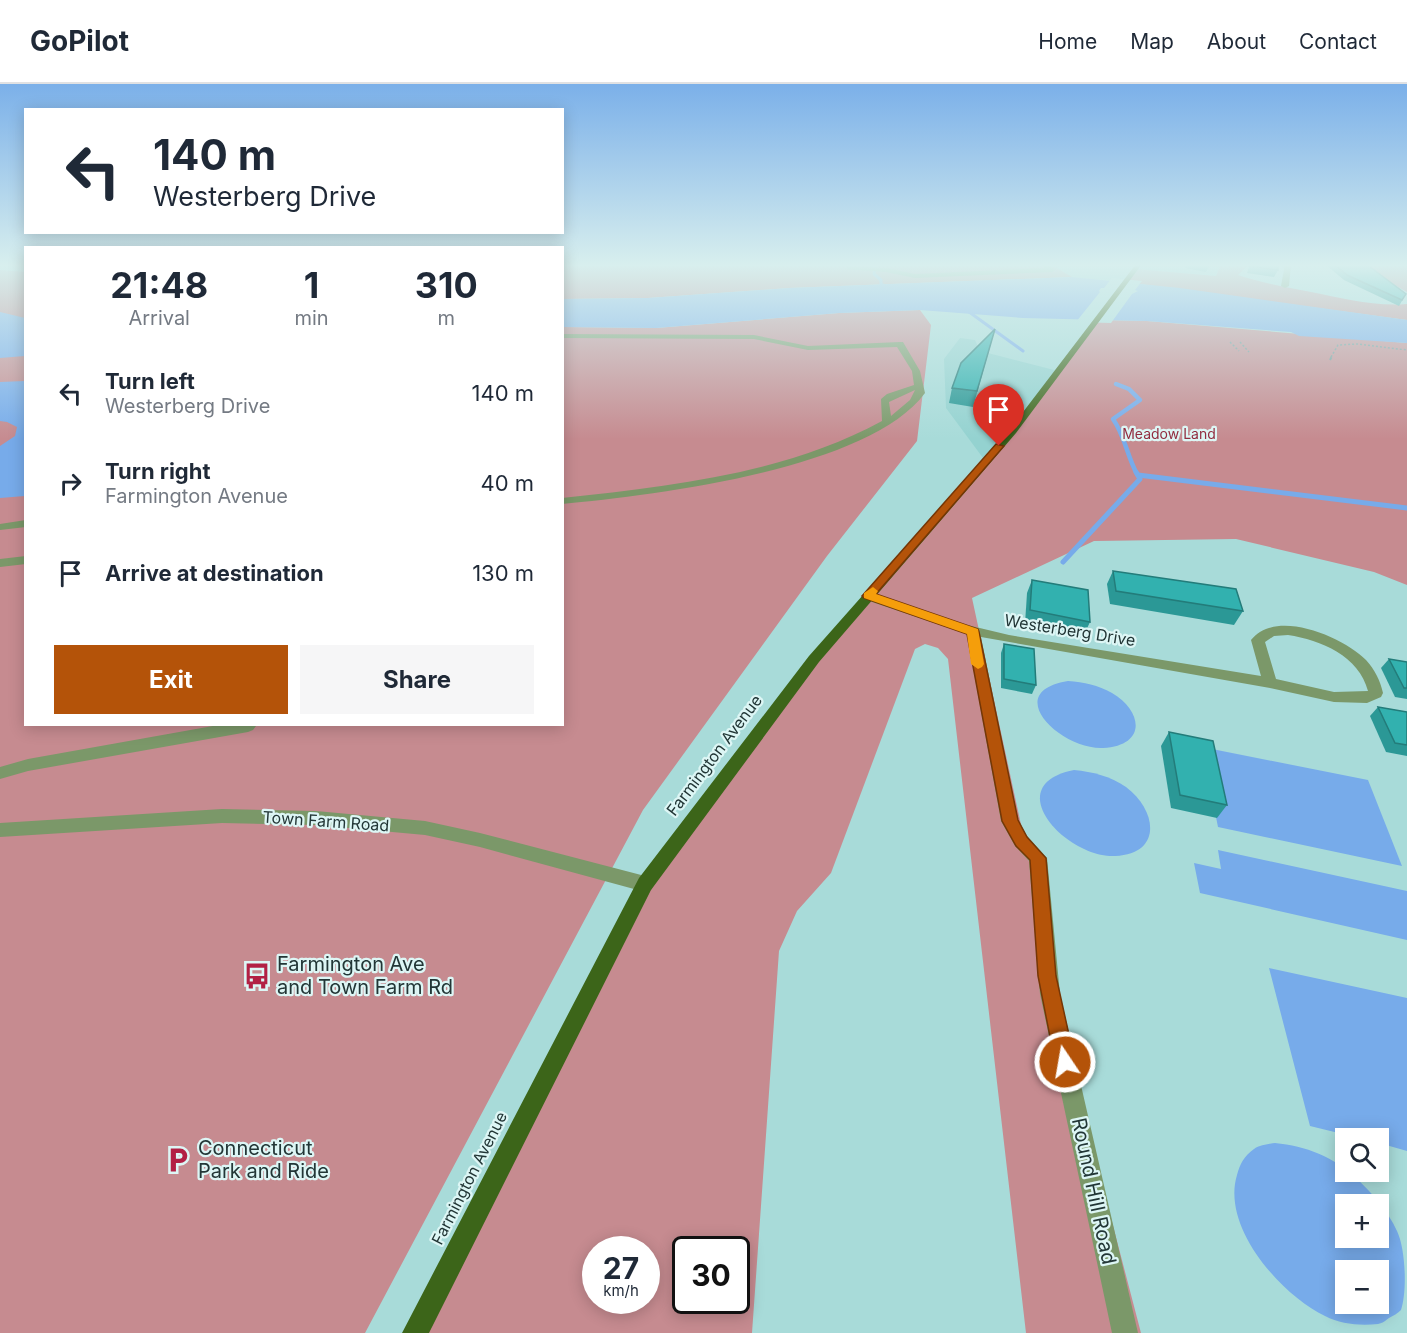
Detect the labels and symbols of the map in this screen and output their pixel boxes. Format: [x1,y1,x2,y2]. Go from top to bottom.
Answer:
pin [973,384,1024,446]
park label: Meadow Land [1122,425,1216,442]
street label: Westerberg Drive [1003,610,1137,650]
street label: Farmington Avenue [662,691,766,819]
street label: Town Farm Road [262,807,390,835]
place label: Farmington Ave and Town Farm Rd [277,952,453,999]
bus stop icon: Farmington Ave and Town Farm Rd [242,961,272,991]
position arrow [1033,1030,1097,1094]
street label: Farmington Avenue [427,1108,511,1248]
street label: Round Hill Road [1067,1115,1121,1267]
place label: Connecticut Park and Ride [198,1136,329,1183]
parking icon: Connecticut Park and Ride [163,1145,193,1175]
speed limit sign: 30 [672,1236,750,1314]

